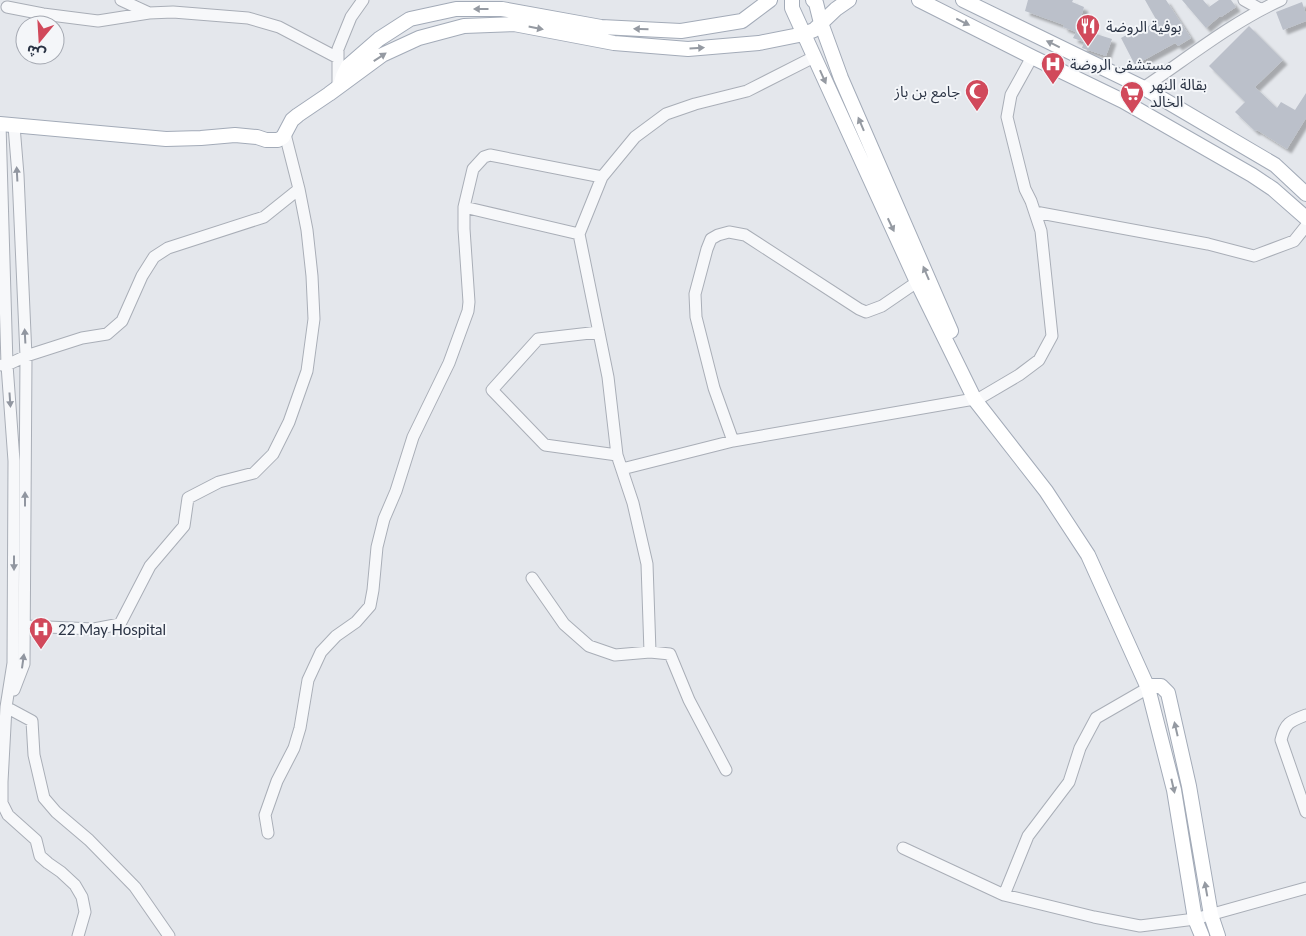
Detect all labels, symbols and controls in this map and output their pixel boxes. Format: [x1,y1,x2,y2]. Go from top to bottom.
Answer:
one-way arrow [472,5,488,13]
restaurant icon: بوفية الروضة [1075,13,1101,47]
north arrow [15,15,65,65]
place label: بوفية الروضة [1106,17,1182,36]
one-way arrow [956,18,970,26]
one-way arrow [528,24,543,32]
one-way arrow [633,25,649,33]
one-way arrow [1045,40,1060,48]
text: ش [24,42,48,64]
one-way arrow [689,44,705,52]
hospital icon: مستشفى الروضة [1040,51,1066,85]
one-way arrow [373,53,387,62]
place label: مستشفى الروضة [1070,55,1172,74]
one-way arrow [820,70,828,84]
place label: بقالة النهر الخالد [1149,75,1207,110]
mosque icon: جامع بن باز [964,78,990,112]
supermarket icon: بقالة النهر الخالد [1119,80,1145,114]
place label: جامع بن باز [893,82,960,104]
one-way arrow [857,117,865,131]
one-way arrow [13,166,21,182]
one-way arrow [887,218,895,232]
one-way arrow [921,266,929,280]
one-way arrow [20,328,28,344]
one-way arrow [6,392,14,408]
one-way arrow [21,491,29,507]
one-way arrow [10,555,18,571]
hospital icon: 22 May Hospital [28,616,54,650]
place label: 22 May Hospital [58,620,166,638]
one-way arrow [19,653,27,669]
one-way arrow [1172,722,1180,737]
one-way arrow [1169,778,1177,794]
one-way arrow [1202,880,1210,896]

